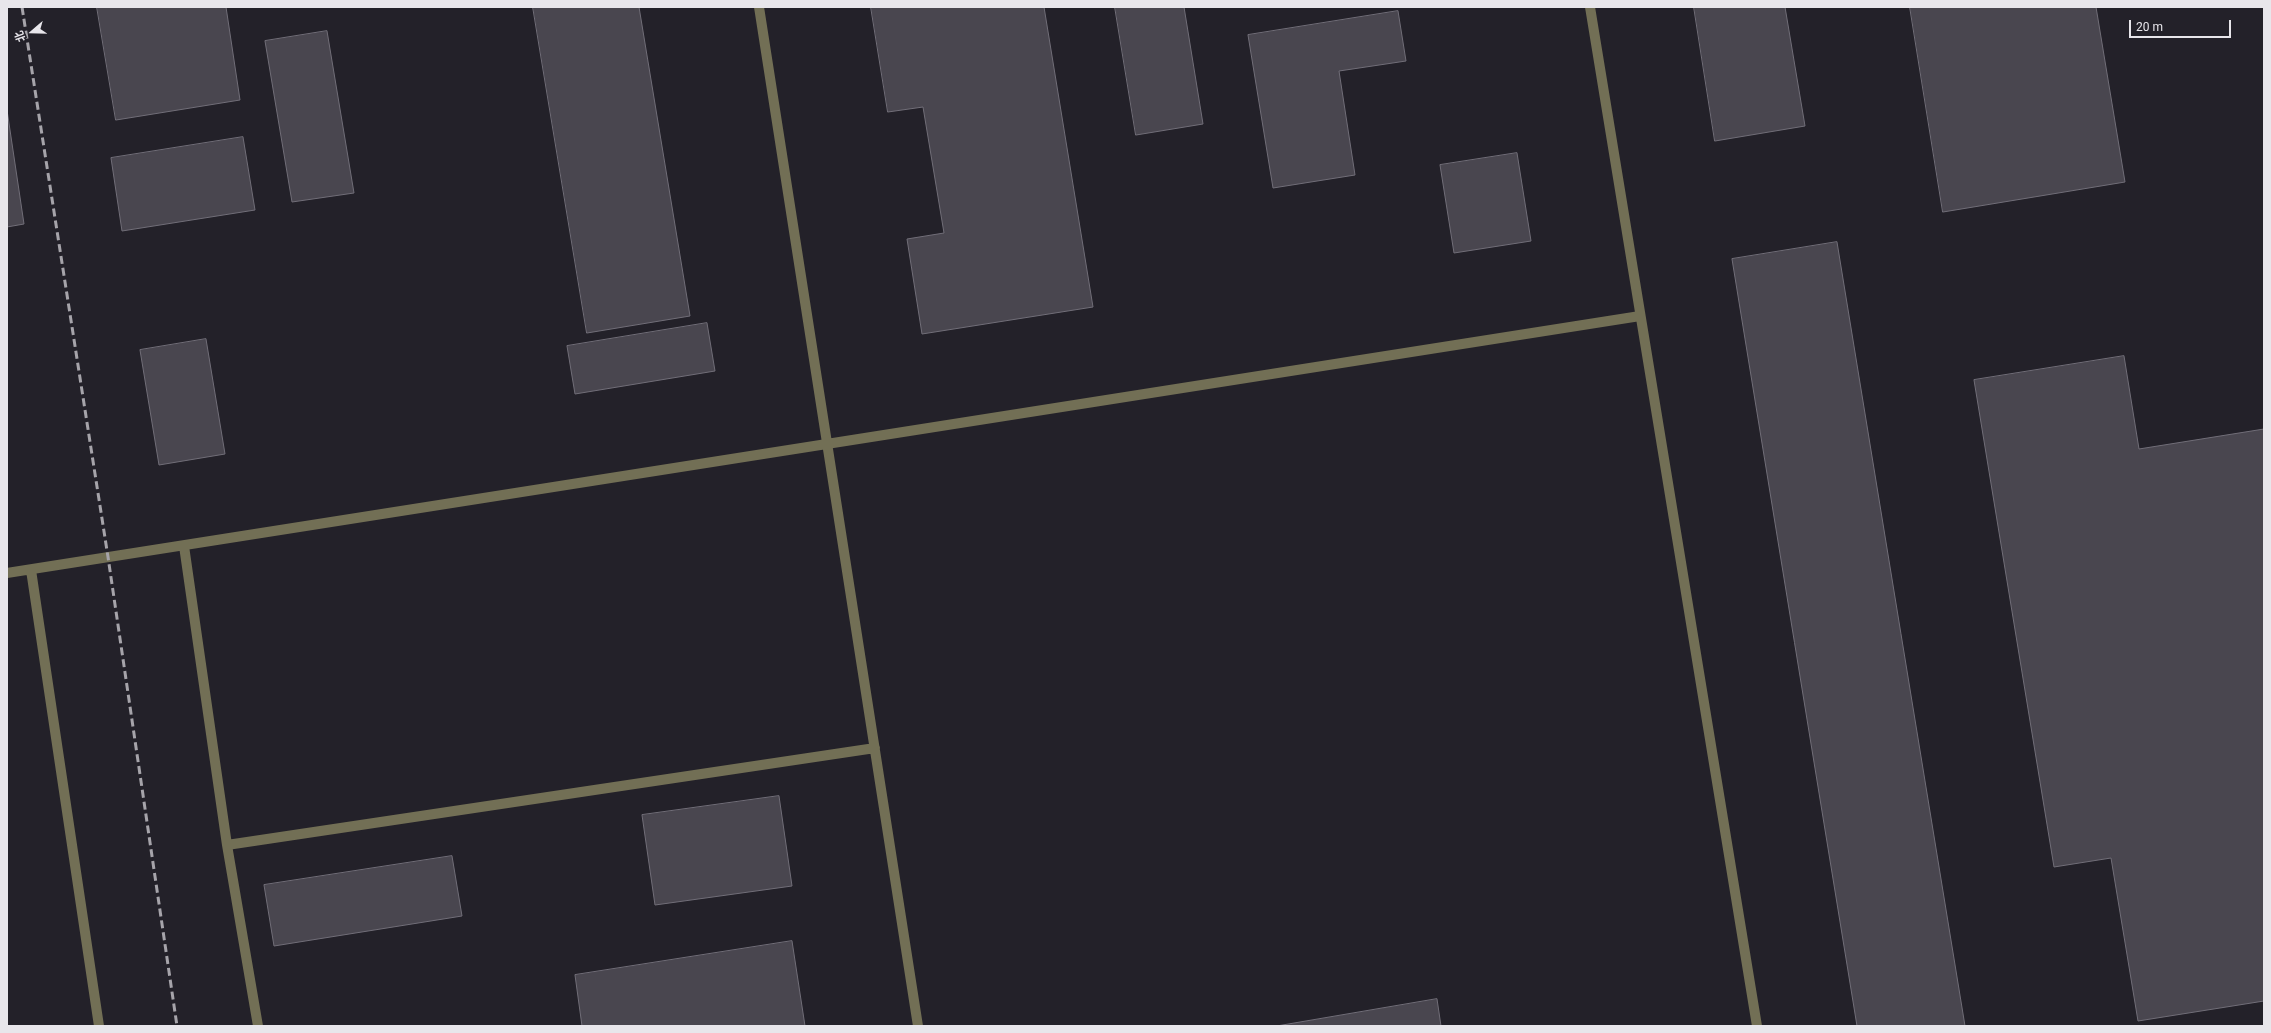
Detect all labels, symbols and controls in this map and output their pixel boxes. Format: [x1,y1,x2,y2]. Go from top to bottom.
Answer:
north arrow [12,12,52,52]
scale bar [2131,12,2233,38]
text: 20 m [2136,20,2163,34]
text: 北 [12,29,28,44]

